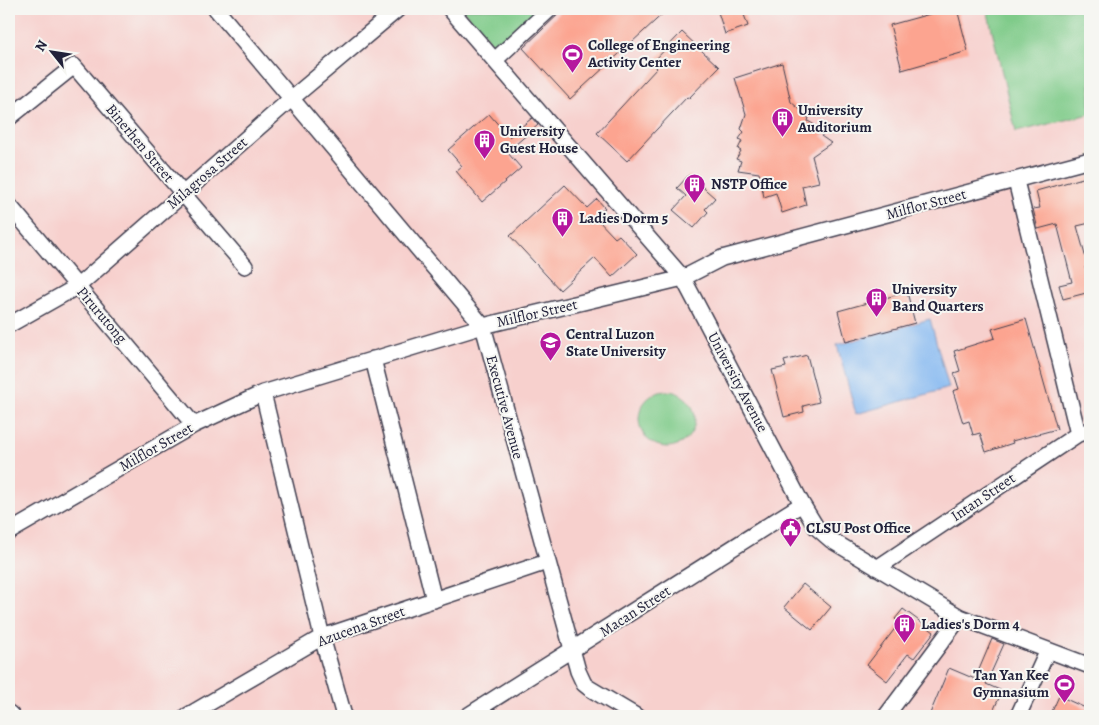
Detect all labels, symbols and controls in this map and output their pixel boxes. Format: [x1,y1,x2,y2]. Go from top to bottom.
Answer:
north arrow [28,28,78,78]
place label: College of Engineering Activity Center [587,35,730,72]
text: N [30,37,52,55]
sports icon: College of Engineering Activity Center [560,42,584,73]
street label: Binerhen Street [101,100,179,186]
place label: University Auditorium [797,100,872,137]
building icon: University Auditorium [770,107,794,138]
place label: University Guest House [500,121,578,158]
building icon: University Guest House [472,128,496,159]
street label: Milagrosa Street [162,132,252,214]
building icon: NSTP Office [683,172,707,203]
place label: NSTP Office [711,174,787,194]
street label: Milflor Street [884,184,968,224]
building icon: Ladies Dorm 5 [551,206,575,237]
place label: Ladies Dorm 5 [579,208,668,228]
place label: University Band Quarters [892,279,984,316]
street label: Pirurutong [72,282,132,348]
building icon: University Band Quarters [864,286,888,317]
street label: Milflor Street [495,294,579,332]
place label: Central Luzon State University [566,324,667,361]
street label: University Avenue [703,328,773,436]
school or university icon: Central Luzon State University [538,331,562,362]
street label: Executive Avenue [482,353,529,461]
street label: Milflor Street [115,418,197,476]
street label: Intan Street [947,468,1019,526]
public building icon: CLSU Post Office [778,516,802,547]
place label: CLSU Post Office [806,518,911,538]
street label: Macan Street [596,581,674,641]
street label: Azucena Street [314,601,408,651]
building icon: Ladies's Dorm 4 [893,612,917,643]
place label: Ladies's Dorm 4 [921,614,1020,634]
place label: Tan Yan Kee Gymnasium [973,665,1049,702]
sports icon: Tan Yan Kee Gymnasium [1053,672,1077,703]

